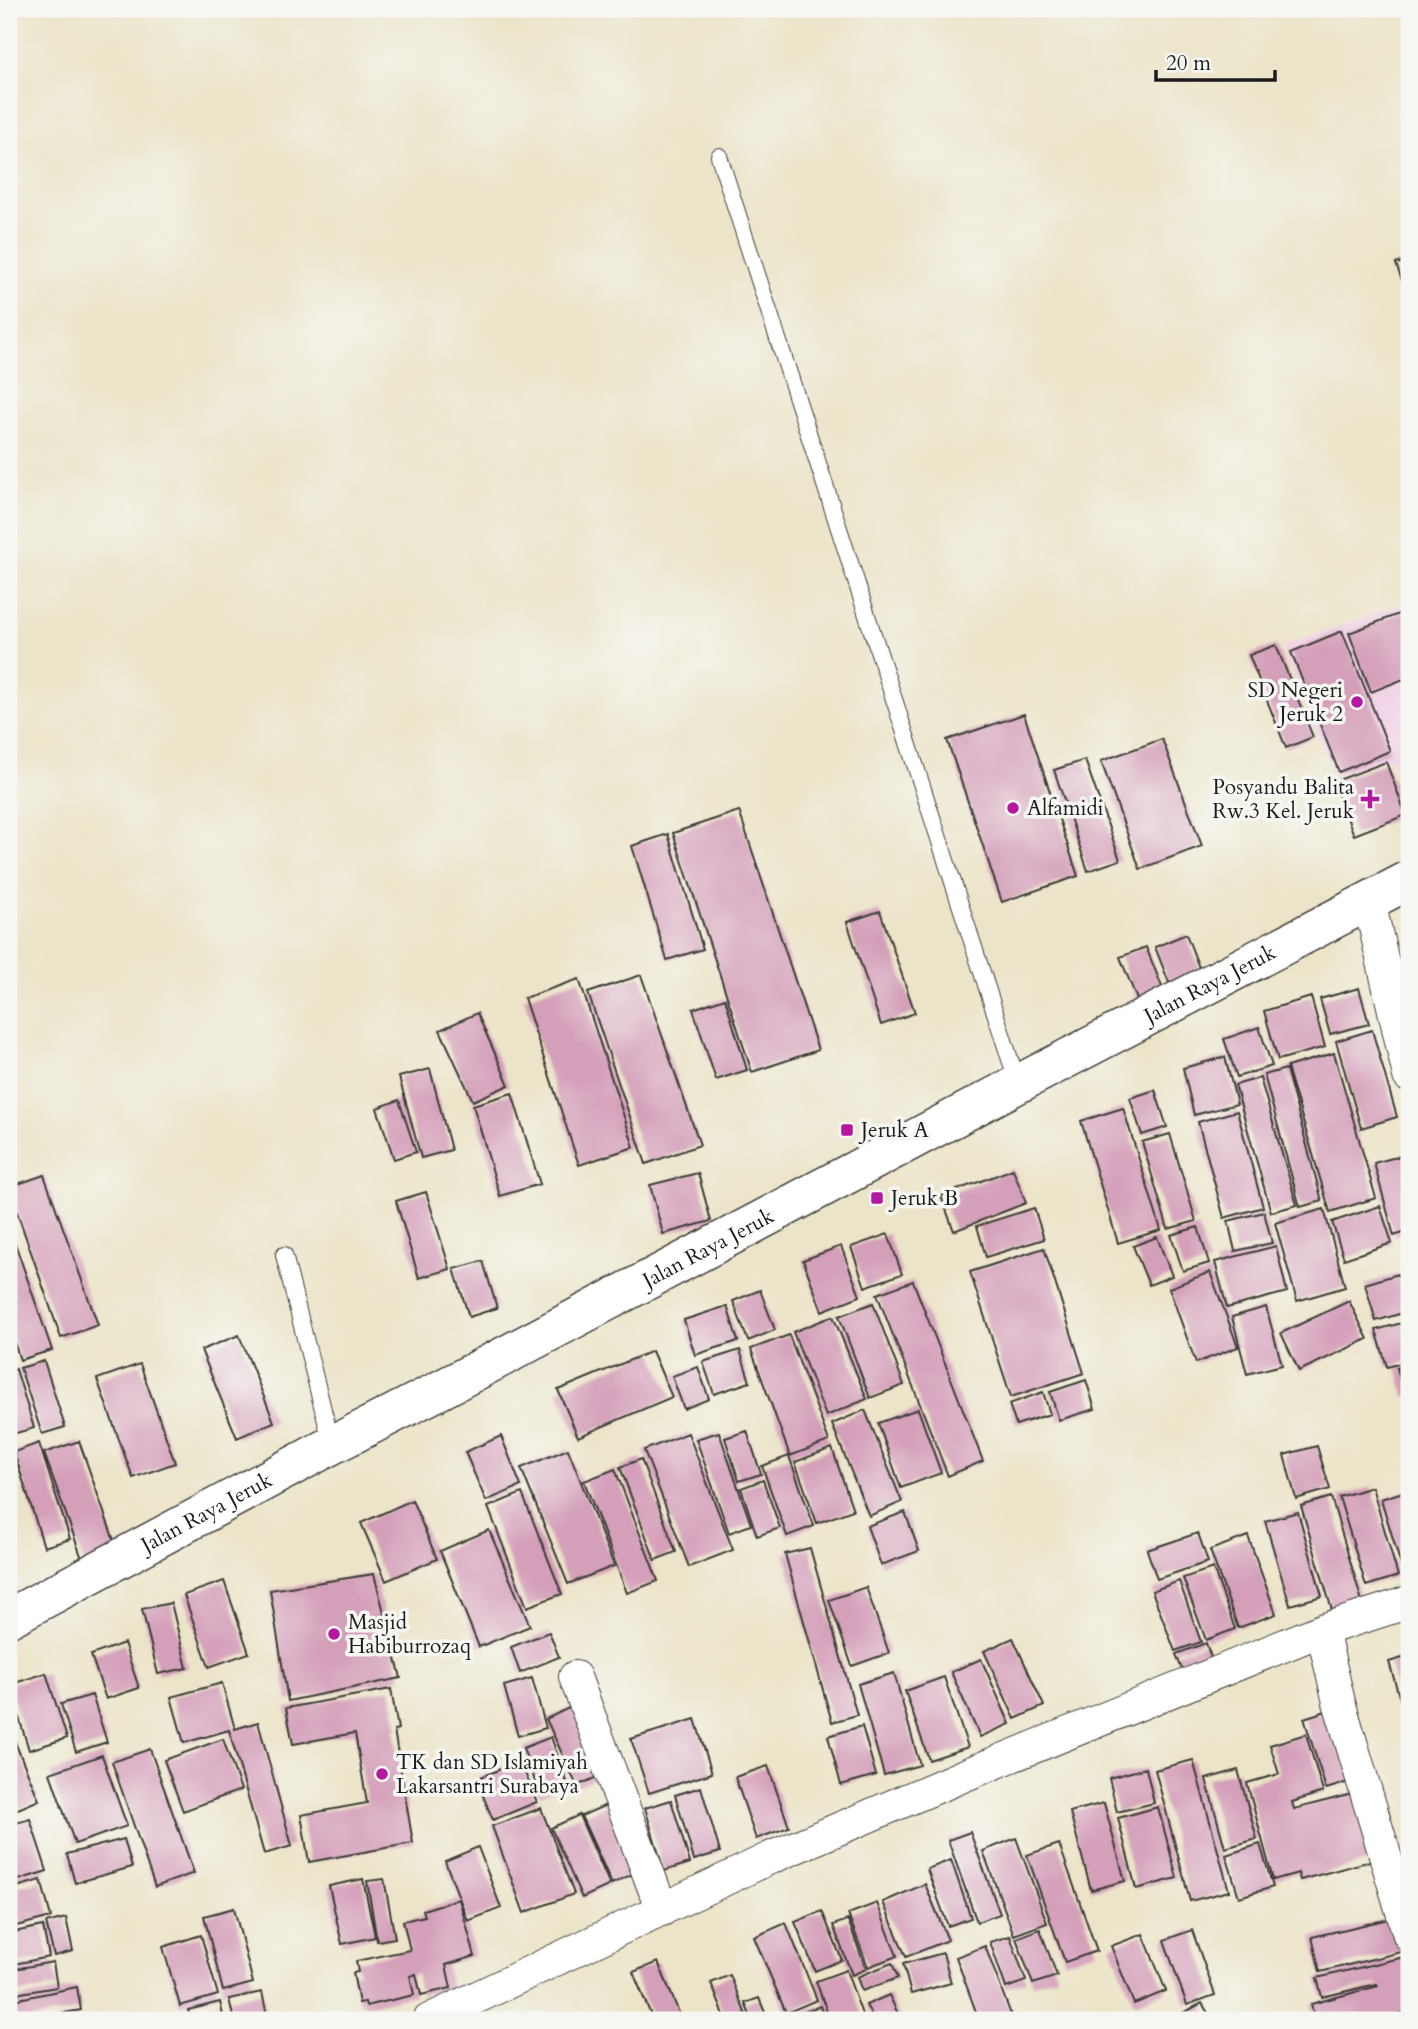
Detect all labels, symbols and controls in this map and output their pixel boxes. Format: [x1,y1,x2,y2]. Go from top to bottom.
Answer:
scale bar [1156,38,1274,82]
text: 20 m [1166,49,1211,78]
place label: SD Negeri Jeruk 2 [1247,676,1343,729]
marker: SD Negeri Jeruk 2 [1349,694,1365,710]
place label: Posyandu Balita Rw.3 Kel. Jeruk [1212,773,1355,826]
marker: Posyandu Balita Rw.3 Kel. Jeruk [1360,789,1380,809]
place label: Alfamidi [1027,794,1104,823]
marker: Alfamidi [1005,800,1021,816]
street label: Jalan Raya Jeruk [1136,937,1281,1032]
place label: Jeruk A [858,1116,929,1145]
marker: Jeruk A [839,1122,855,1138]
place label: Jeruk B [888,1184,958,1213]
marker: Jeruk B [869,1190,885,1206]
street label: Jalan Raya Jeruk [635,1201,780,1296]
street label: Jalan Raya Jeruk [133,1465,278,1561]
place label: Masjid Habiburrozaq [348,1608,472,1661]
marker: Masjid Habiburrozaq [326,1626,342,1642]
place label: TK dan SD Islamiyah Lakarsantri Surabaya [396,1748,588,1801]
marker: TK dan SD Islamiyah Lakarsantri Surabaya [374,1766,390,1782]

